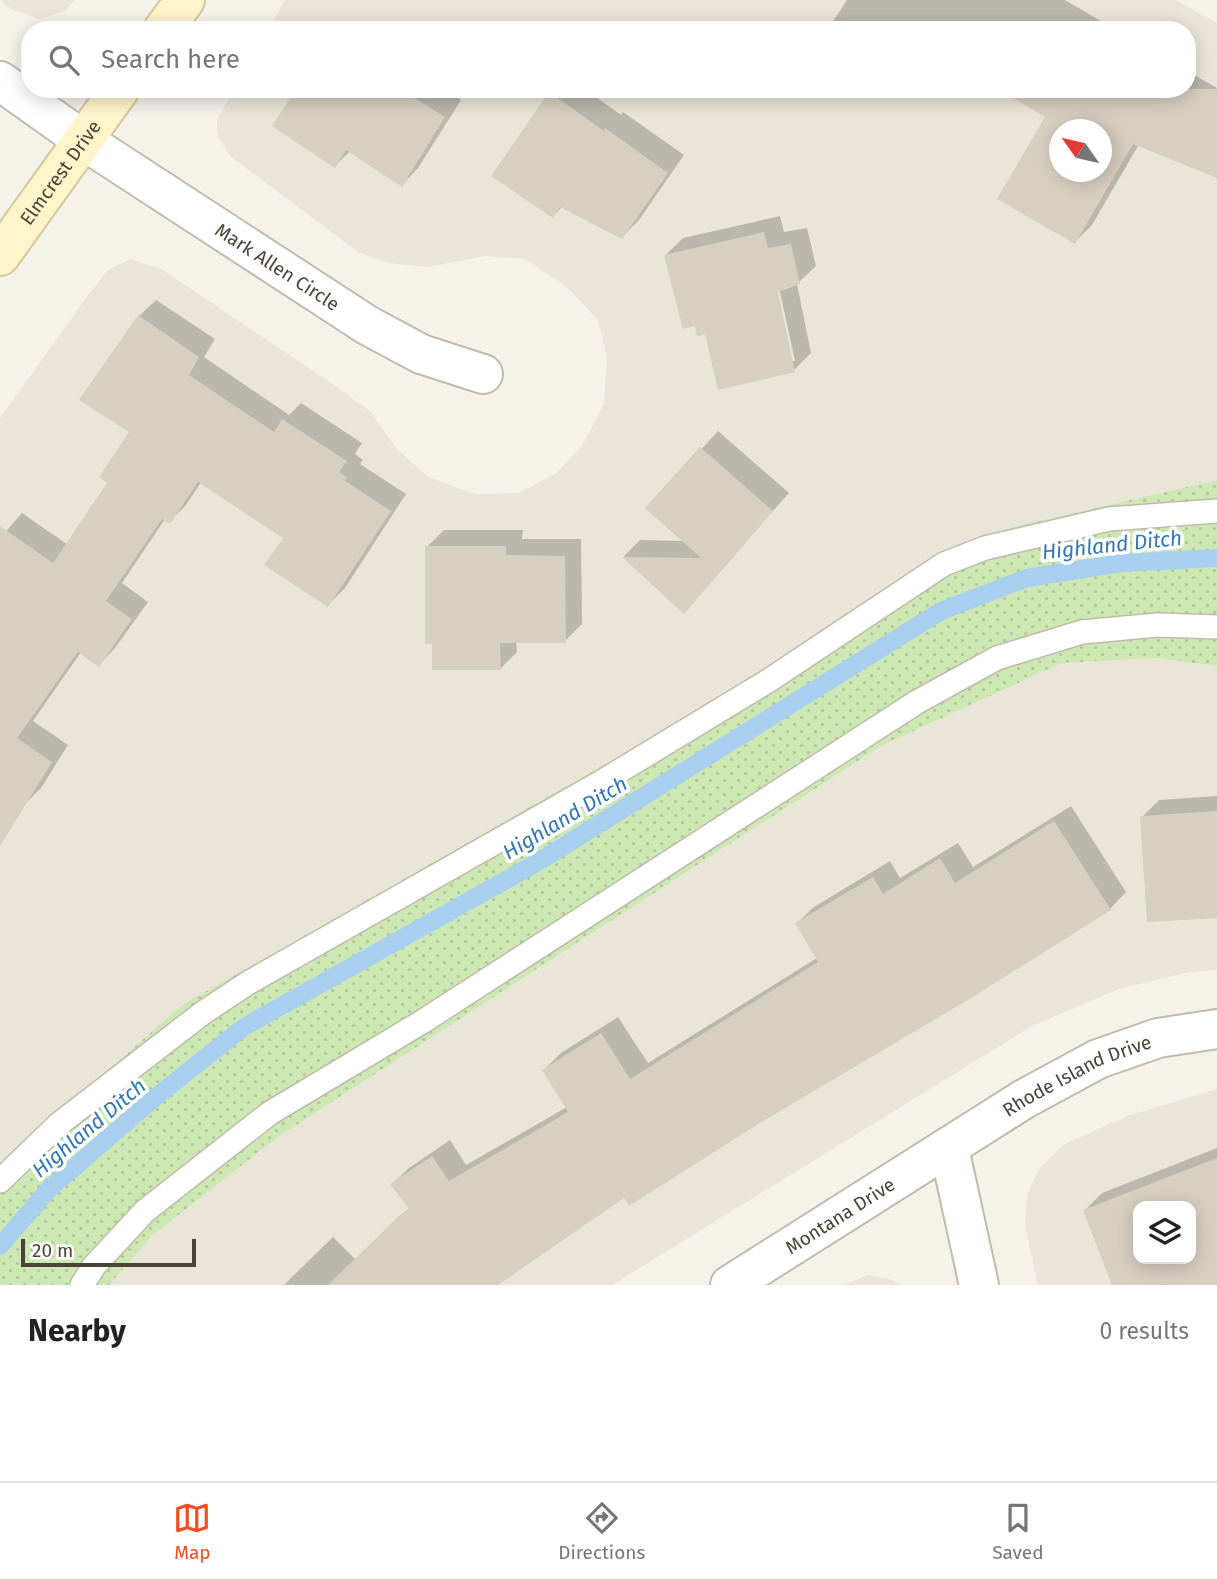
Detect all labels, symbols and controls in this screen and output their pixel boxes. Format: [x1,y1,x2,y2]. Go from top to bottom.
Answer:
search box [21,21,1196,98]
icon: search [45,41,83,79]
text: Search here [101,44,240,75]
street label: Elmcrest Drive [15,116,106,230]
north arrow [1049,119,1112,182]
street label: Mark Allen Circle [211,218,344,316]
water label: Highland Ditch [1041,525,1183,565]
water label: Highland Ditch [498,771,632,865]
street label: Rhode Island Drive [998,1030,1154,1122]
water label: Highland Ditch [27,1073,151,1183]
street label: Montana Drive [781,1173,899,1259]
map controls [1133,1201,1196,1264]
button: layers [1133,1201,1196,1264]
scale bar [21,1236,196,1268]
text: 20 m [32,1239,73,1262]
text: Nearby [28,1313,126,1349]
text: 0 results [1099,1317,1189,1345]
tab: Map [173,1499,211,1564]
tab: Directions [558,1499,645,1564]
tab: Saved [992,1499,1044,1564]

